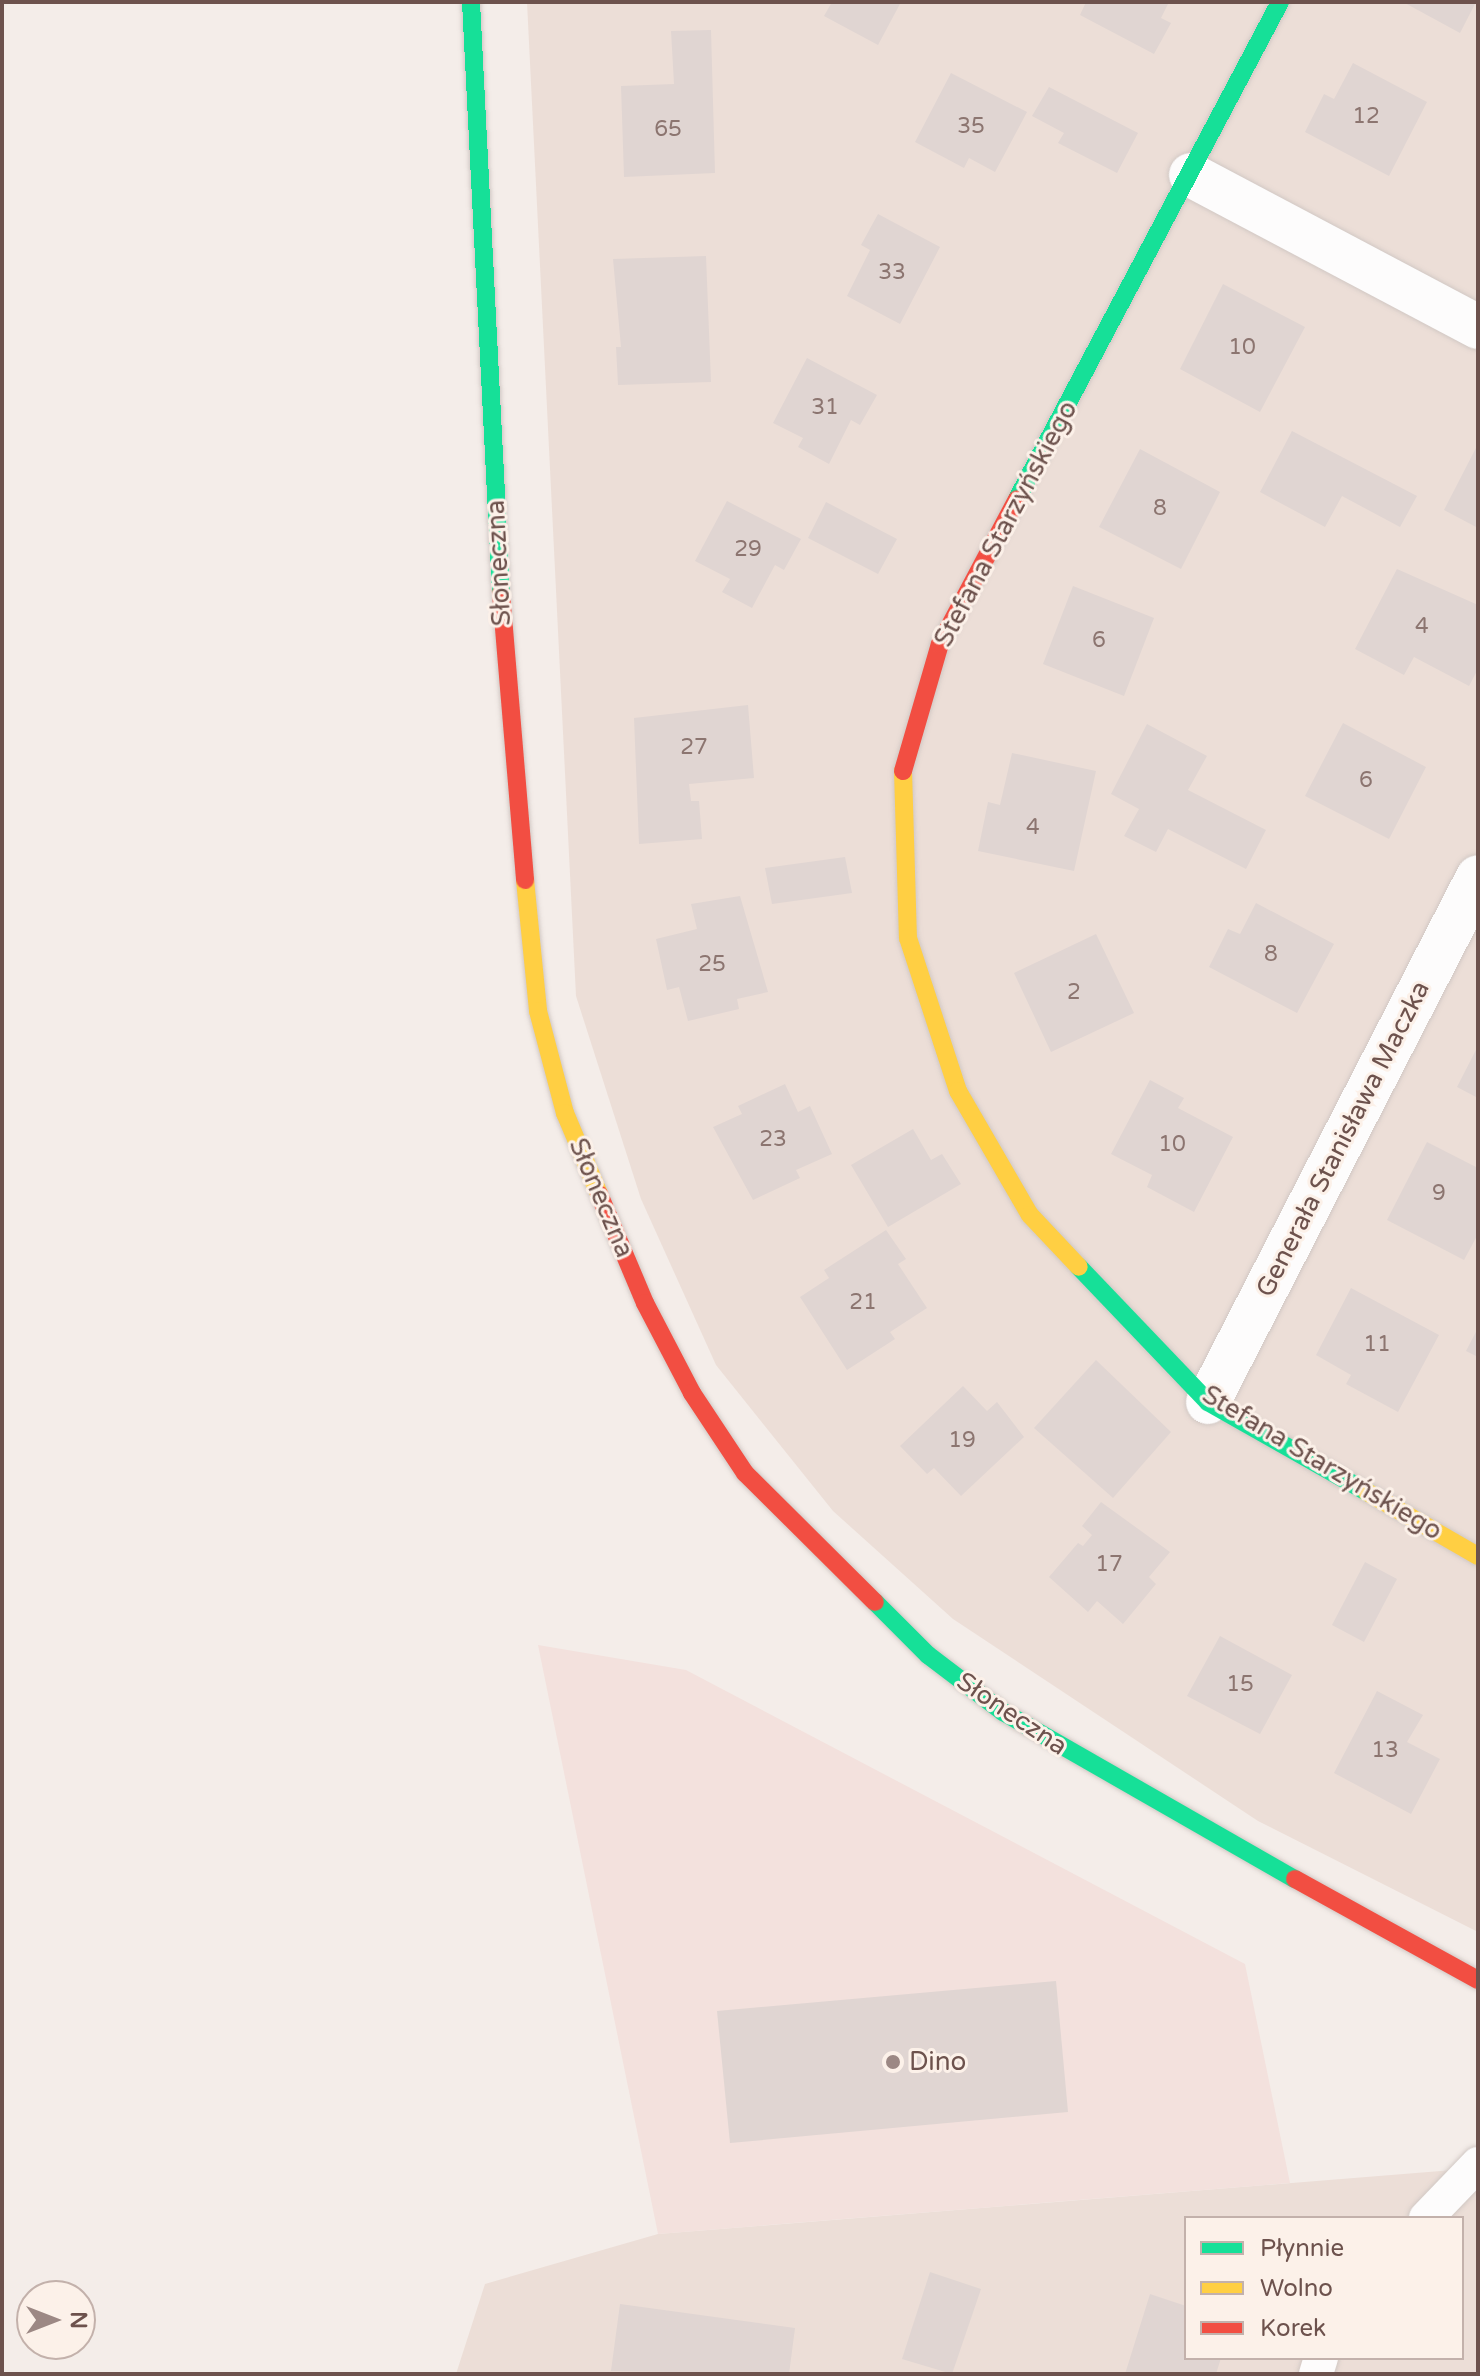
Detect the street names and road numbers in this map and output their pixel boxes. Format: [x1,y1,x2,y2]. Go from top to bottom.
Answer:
street label: Stefana Starzyńskiego [928,396,1084,652]
street label: Słoneczna [480,499,518,627]
street label: Generała Stanisława Maczka [1250,976,1436,1302]
street label: Słoneczna [562,1134,640,1262]
street label: Stefana Starzyńskiego [1197,1379,1447,1547]
street label: Słoneczna [951,1666,1073,1762]

